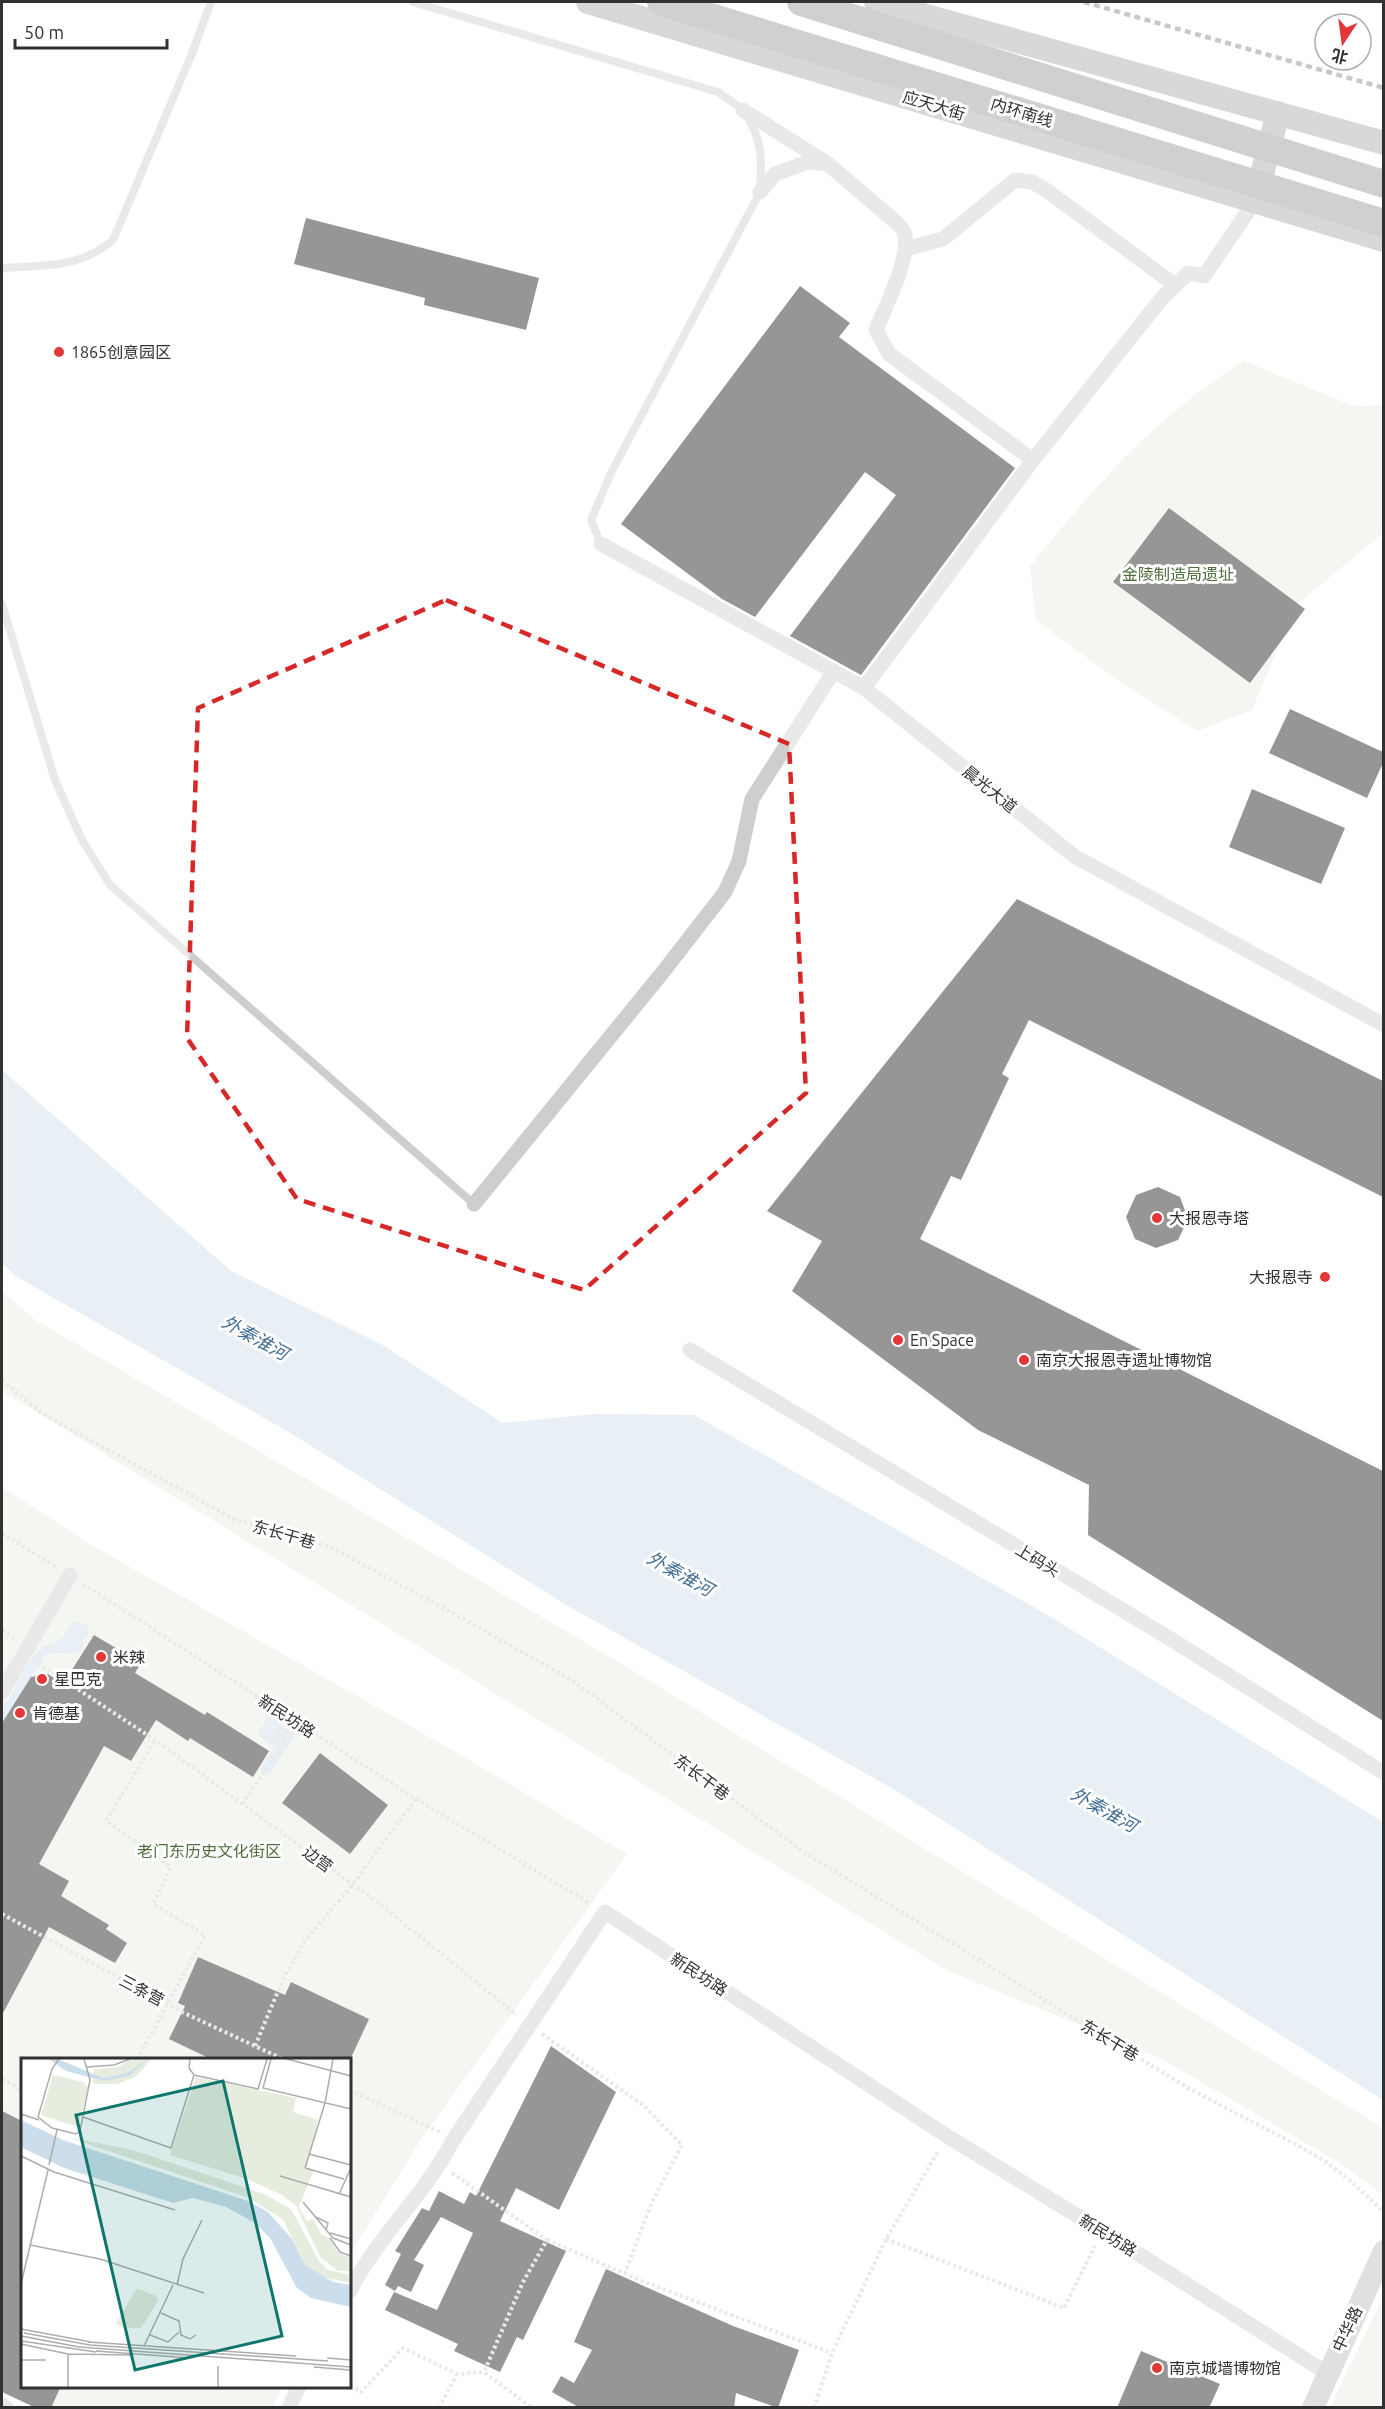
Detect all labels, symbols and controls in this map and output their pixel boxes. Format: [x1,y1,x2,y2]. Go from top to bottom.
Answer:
scale bar [15,12,166,50]
north arrow [1313,12,1373,72]
text: 50 m [24,22,64,42]
text: 北 [1330,46,1349,67]
street label: 应天大街 [901,87,967,123]
street label: 内环南线 [989,94,1055,130]
place label: 1865创意园区 [71,343,171,361]
marker: 1865创意园区 [52,345,66,359]
park label: 金陵制造局遗址 [1122,565,1234,583]
street label: 晨光大道 [959,762,1021,816]
place label: 大报恩寺塔 [1169,1209,1249,1227]
marker: 大报恩寺塔 [1150,1211,1164,1225]
place label: 大报恩寺 [1249,1268,1313,1286]
marker: 大报恩寺 [1318,1270,1332,1284]
water label: 外秦淮河 [219,1311,294,1365]
place label: En Space [910,1331,974,1349]
marker: En Space [891,1333,905,1347]
place label: 南京大报恩寺遗址博物馆 [1036,1351,1212,1369]
marker: 南京大报恩寺遗址博物馆 [1017,1353,1031,1367]
street label: 东长干巷 [251,1517,317,1551]
street label: 上码头 [1013,1540,1063,1580]
water label: 外秦淮河 [644,1547,719,1601]
place label: 米辣 [113,1648,145,1666]
marker: 米辣 [94,1650,108,1664]
place label: 星巴克 [54,1670,102,1688]
marker: 星巴克 [35,1672,49,1686]
street label: 新民坊路 [255,1691,319,1741]
place label: 肯德基 [32,1704,80,1722]
marker: 肯德基 [13,1706,27,1720]
street label: 东长干巷 [671,1751,733,1803]
water label: 外秦淮河 [1068,1783,1143,1837]
park label: 老门东历史文化街区 [137,1842,281,1860]
street label: 边营 [300,1842,336,1876]
street label: 新民坊路 [667,1949,731,1999]
street label: 三条营 [117,1971,167,2009]
street label: 东长干巷 [1078,2016,1142,2064]
inset map [21,2058,351,2388]
street label: 新民坊路 [1076,2210,1140,2260]
street label: 中华路 [1329,2303,1365,2355]
place label: 南京城墙博物馆 [1169,2359,1281,2377]
marker: 南京城墙博物馆 [1150,2361,1164,2375]

